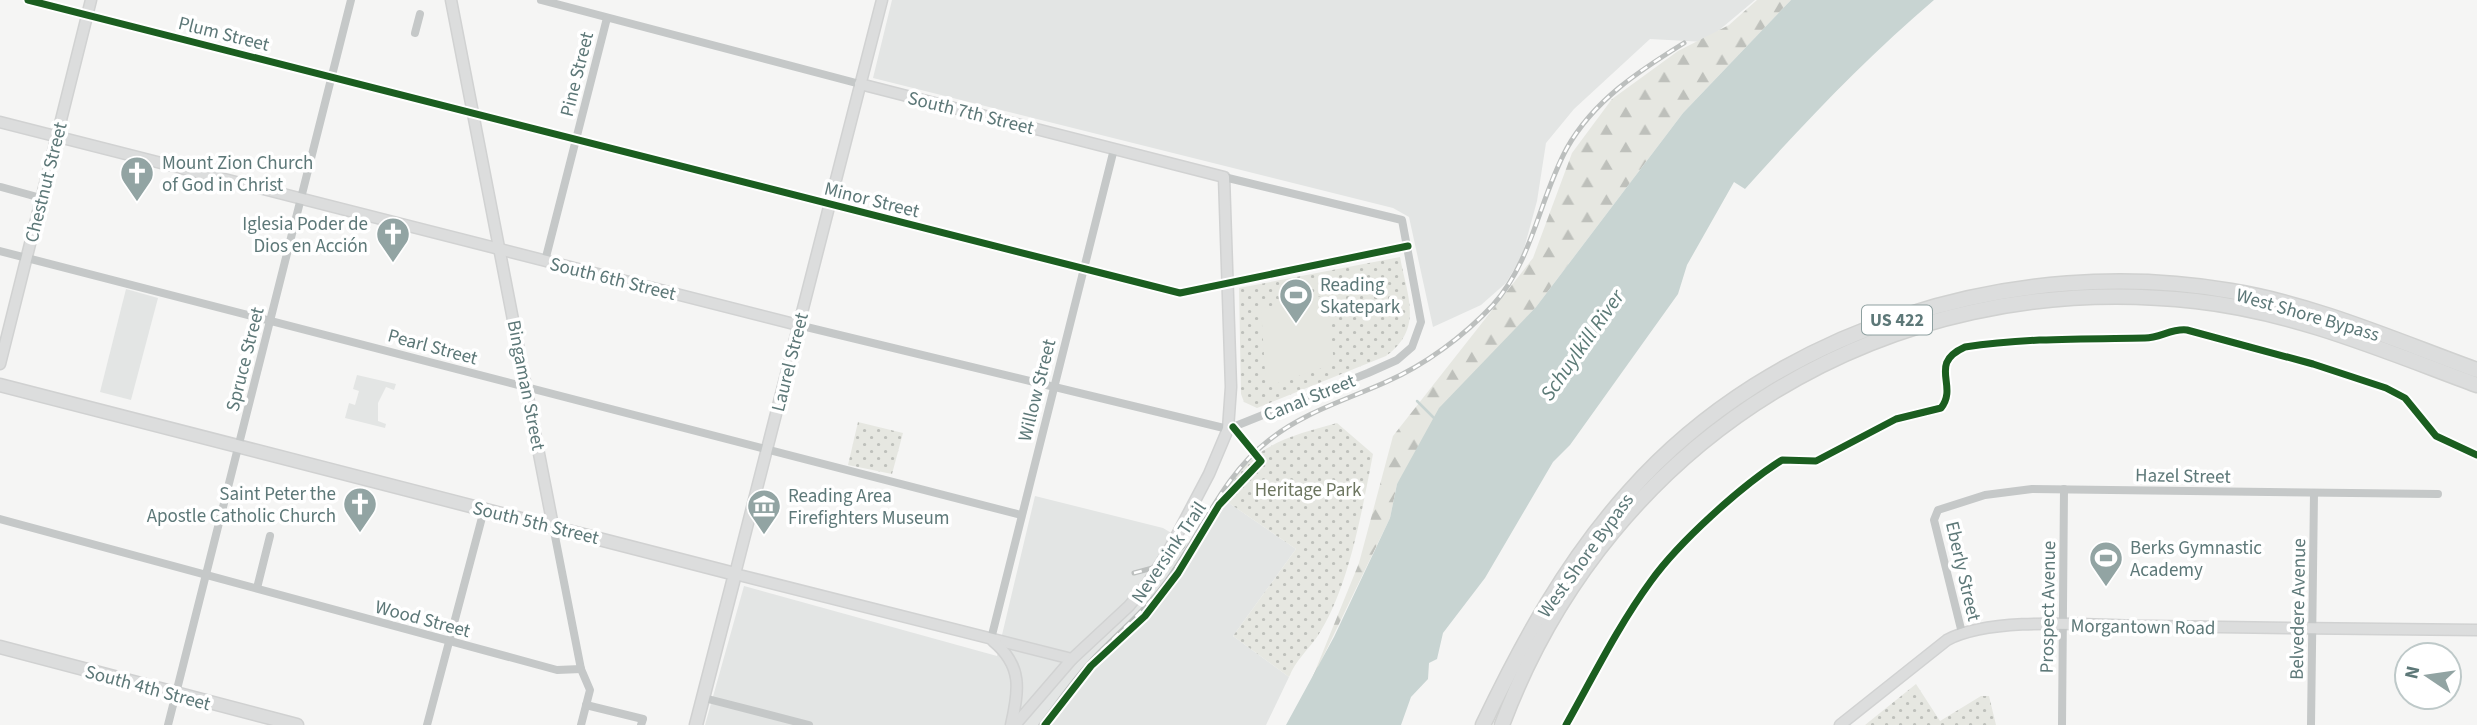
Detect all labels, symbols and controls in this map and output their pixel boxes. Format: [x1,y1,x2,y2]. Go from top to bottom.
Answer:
street label: Plum Street [175,10,273,59]
street label: Pine Street [554,29,601,120]
street label: South 7th Street [905,85,1037,142]
street label: Chestnut Street [18,119,75,245]
place label: Mount Zion Church of God in Christ [162,150,313,199]
church icon: Mount Zion Church of God in Christ [118,154,156,203]
street label: Minor Street [821,176,923,225]
place label: Iglesia Poder de Dios en Acción [242,211,368,260]
church icon: Iglesia Poder de Dios en Acción [374,215,412,264]
street label: South 6th Street [547,251,679,308]
place label: Reading Skatepark [1320,272,1401,321]
sports icon: Reading Skatepark [1277,276,1315,325]
street label: West Shore Bypass [2233,282,2383,349]
water label: Schuylkill River [1533,283,1632,406]
street label: Spruce Street [219,304,272,414]
road number: US 422 [1862,306,1932,334]
street label: Laurel Street [765,309,816,415]
street label: Bingaman Street [500,318,552,453]
street label: Pearl Street [385,323,481,373]
street label: Willow Street [1012,336,1063,444]
street label: Canal Street [1260,368,1360,429]
street label: Hazel Street [2135,462,2232,491]
park label: Heritage Park [1255,477,1362,504]
place label: Saint Peter the Apostle Catholic Church [147,481,336,530]
place label: Reading Area Firefighters Museum [788,483,949,532]
church icon: Saint Peter the Apostle Catholic Church [341,485,379,534]
museum icon: Reading Area Firefighters Museum [745,487,783,536]
street label: West Shore Bypass [1532,488,1641,624]
street label: South 5th Street [470,495,602,552]
street label: Neversink Trail [1125,497,1213,609]
street label: Eberly Street [1938,519,1987,624]
place label: Berks Gymnastic Academy [2130,535,2262,584]
street label: Belvedere Avenue [2284,538,2313,680]
sports icon: Berks Gymnastic Academy [2087,539,2125,588]
street label: Prospect Avenue [2034,540,2063,674]
street label: Wood Street [372,594,474,645]
street label: Morgantown Road [2070,613,2216,642]
north arrow [2393,641,2463,711]
street label: South 4th Street [82,659,214,718]
text: N [2398,663,2427,682]

